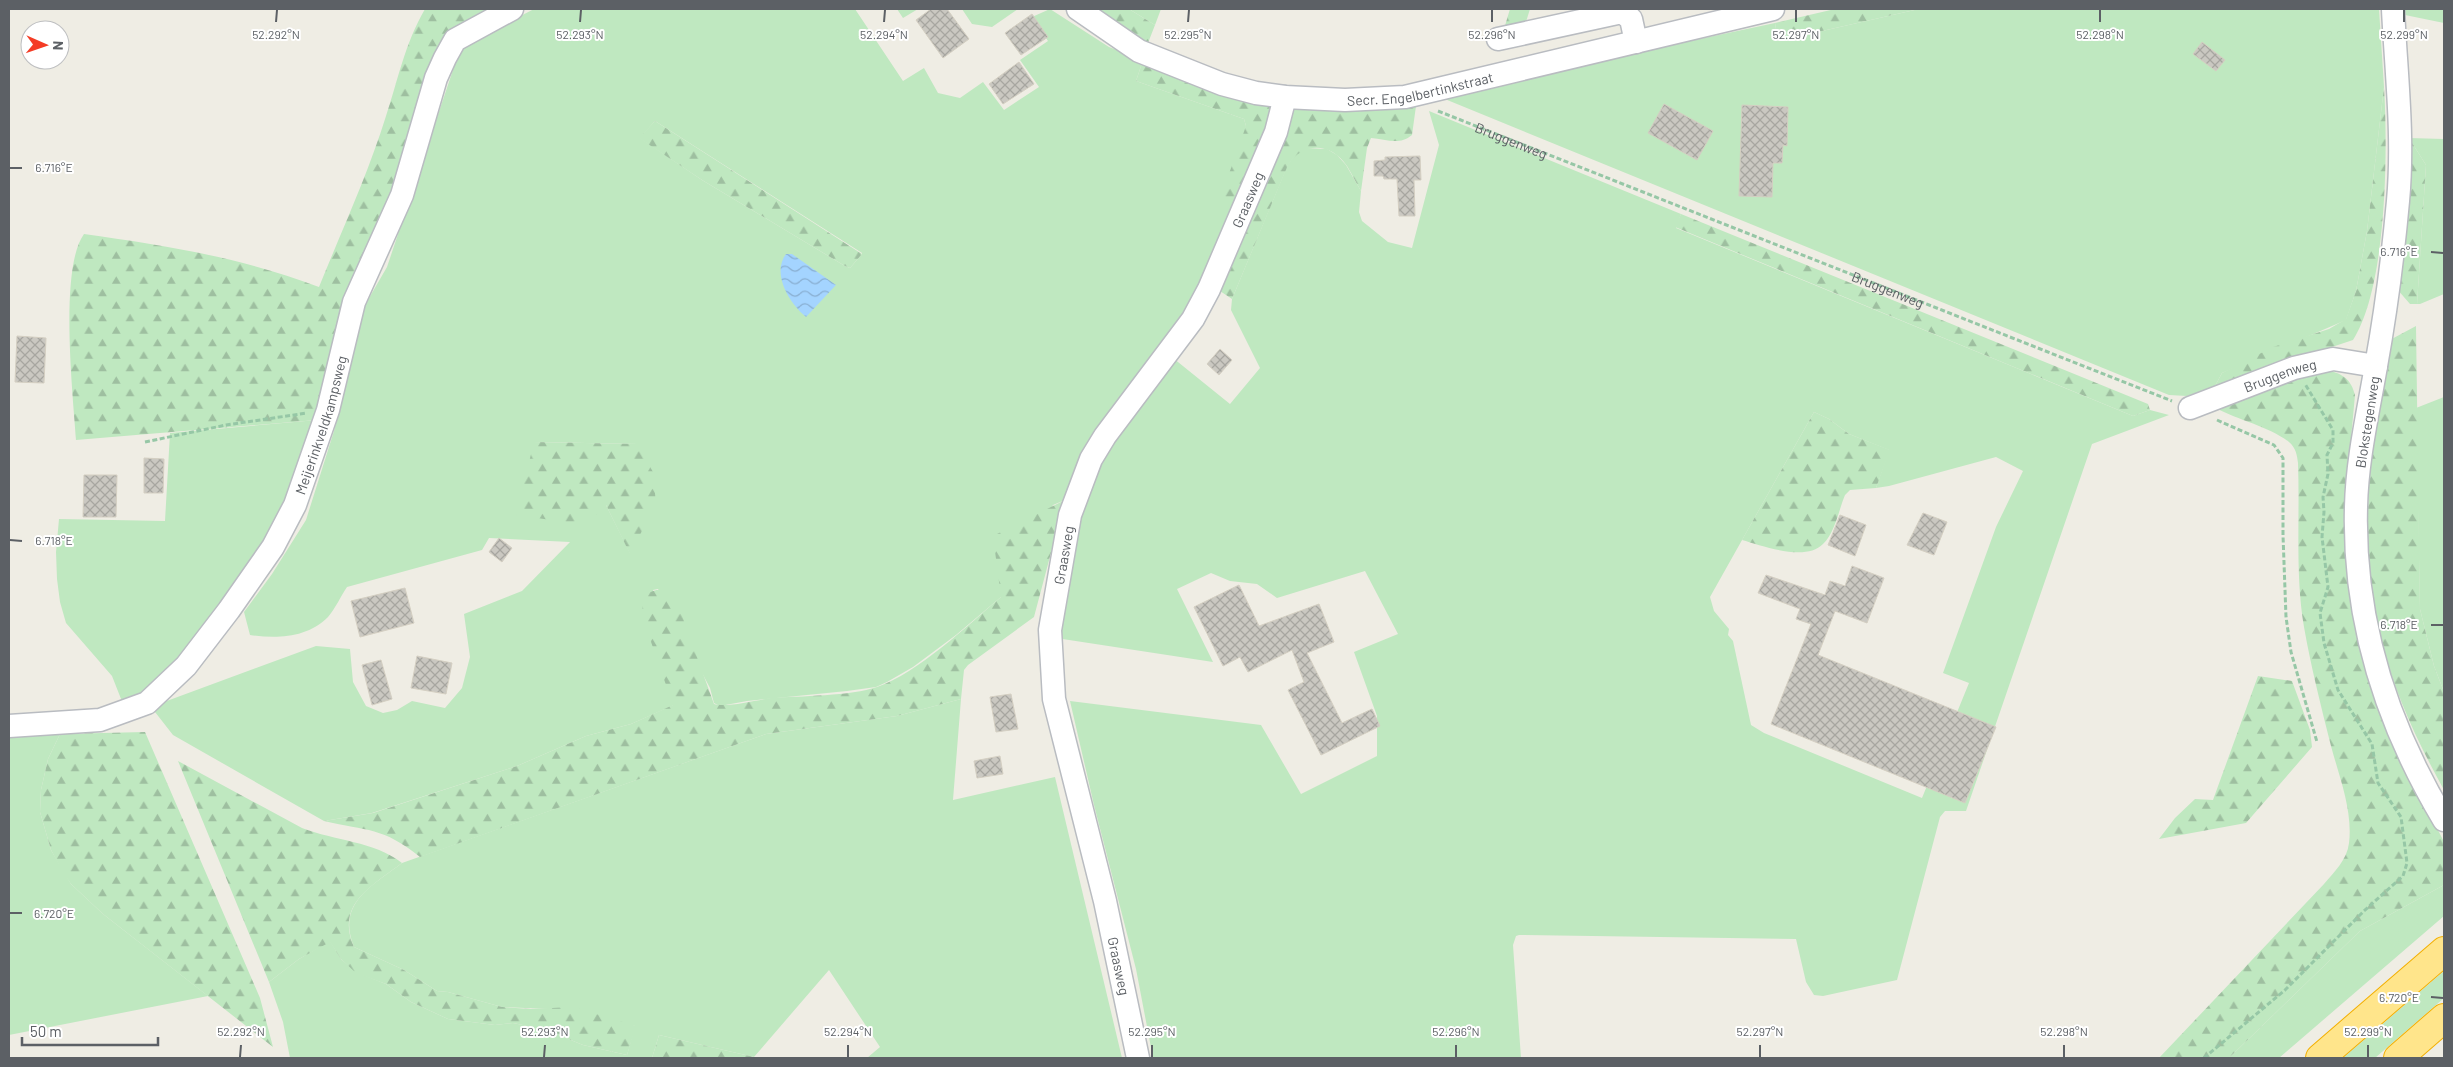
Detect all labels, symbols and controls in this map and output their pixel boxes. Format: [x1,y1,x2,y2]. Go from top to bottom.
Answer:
north arrow [20,20,70,70]
text: 52.292°N [252,27,300,41]
text: 52.293°N [556,27,604,41]
text: 52.294°N [860,27,908,41]
text: 52.295°N [1164,27,1212,41]
text: 52.296°N [1468,27,1516,41]
text: 52.297°N [1773,27,1819,41]
text: 52.298°N [2076,27,2124,41]
text: 52.299°N [2380,27,2428,41]
text: N [50,41,67,50]
street label: Secr. Engelbertinkstraat [1347,68,1495,108]
street label: Bruggenweg [1473,118,1550,162]
text: 6.716°E [35,160,73,174]
street label: Graasweg [1228,169,1267,230]
text: 6.716°E [2380,244,2418,258]
street label: Bruggenweg [1850,267,1927,311]
street label: Meijerinkveldkampsweg [291,354,349,496]
street label: Bruggenweg [2241,355,2318,395]
street label: Blokstegenweg [2351,375,2383,469]
street label: Graasweg [1050,524,1076,586]
text: 6.718°E [35,533,73,547]
text: 6.718°E [2380,617,2418,631]
text: 6.720°E [34,906,74,920]
street label: Graasweg [1105,935,1133,997]
text: 6.720°E [2379,990,2419,1004]
scale bar [22,1014,159,1046]
text: 50 m [30,1022,62,1040]
text: 52.292°N [217,1024,265,1038]
text: 52.293°N [521,1024,569,1038]
text: 52.294°N [824,1024,872,1038]
text: 52.295°N [1128,1024,1176,1038]
text: 52.296°N [1432,1024,1480,1038]
text: 52.297°N [1737,1024,1783,1038]
text: 52.298°N [2040,1024,2088,1038]
text: 52.299°N [2344,1024,2392,1038]

